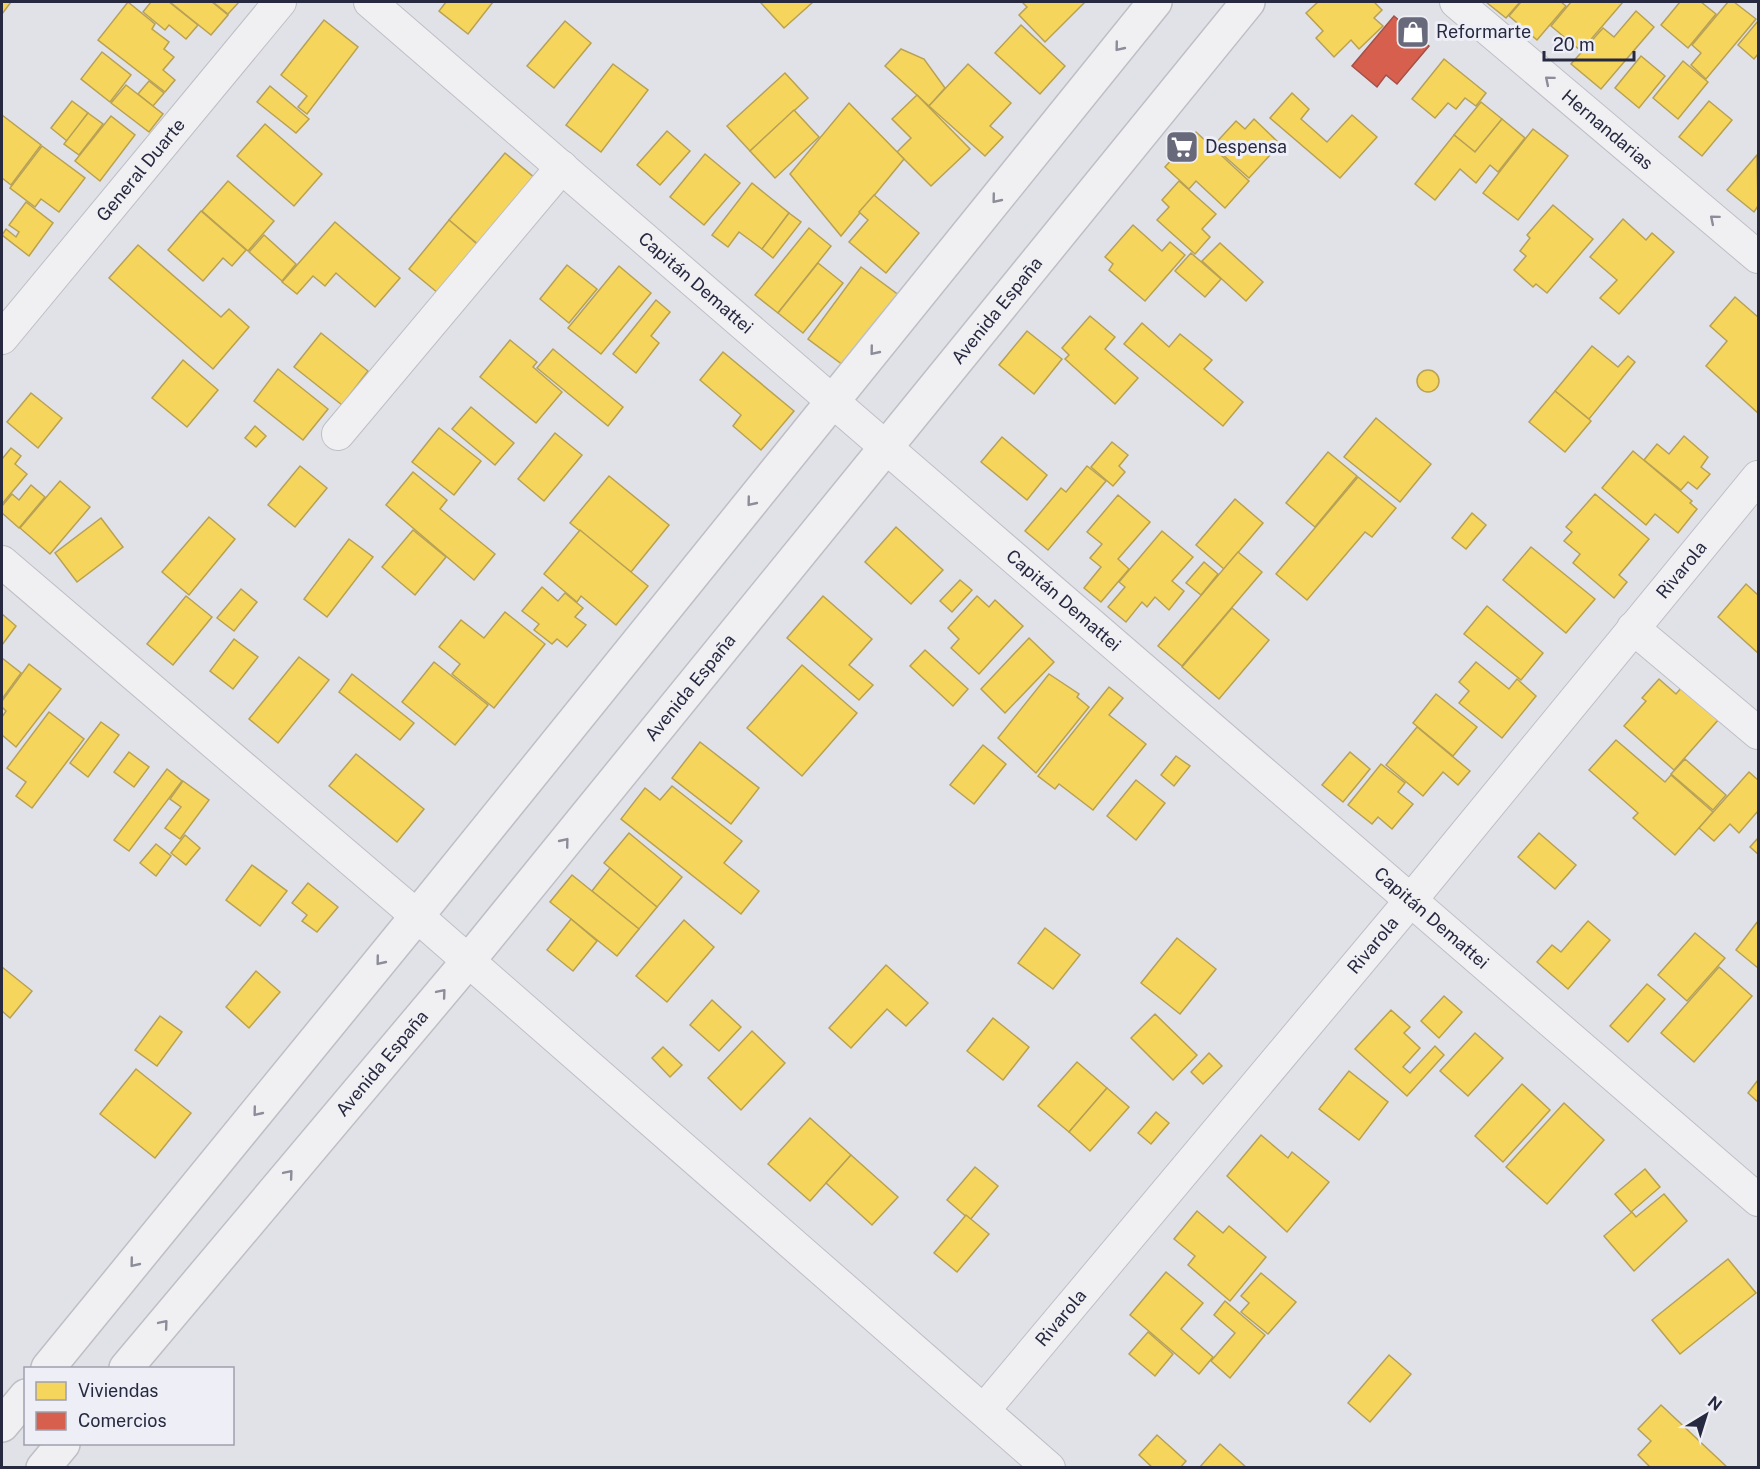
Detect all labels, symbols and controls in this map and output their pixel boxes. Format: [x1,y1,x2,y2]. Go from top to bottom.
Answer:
shop icon: Reformarte [1395,14,1431,50]
place label: Reformarte [1436,21,1531,42]
scale bar [1544,24,1634,62]
text: 20 m [1553,34,1595,55]
one-way arrow [1115,40,1126,51]
one-way arrow [1545,76,1556,87]
street label: Hernandarias [1558,85,1657,174]
street label: General Duarte [92,114,189,225]
supermarket icon: Despensa [1164,129,1200,165]
place label: Despensa [1205,136,1287,157]
one-way arrow [993,192,1004,203]
one-way arrow [1710,215,1721,226]
street label: Capitán Demattei [634,227,757,338]
street label: Avenida España [947,253,1046,368]
one-way arrow [870,344,881,355]
one-way arrow [748,495,759,506]
street label: Rivarola [1652,537,1711,603]
street label: Capitán Demattei [1002,545,1125,655]
street label: Avenida España [640,630,740,745]
one-way arrow [558,838,569,849]
street label: Capitán Demattei [1370,863,1493,973]
street label: Rivarola [1343,912,1402,978]
one-way arrow [377,954,388,965]
one-way arrow [434,989,445,1000]
street label: Avenida España [331,1006,432,1120]
one-way arrow [253,1105,264,1116]
one-way arrow [282,1170,293,1181]
one-way arrow [130,1256,141,1267]
street label: Rivarola [1031,1285,1090,1350]
one-way arrow [157,1320,168,1331]
legend [24,1367,234,1445]
text: Viviendas [78,1380,158,1401]
north arrow [1676,1385,1736,1445]
text: N [1704,1392,1726,1415]
text: Comercios [78,1410,167,1431]

